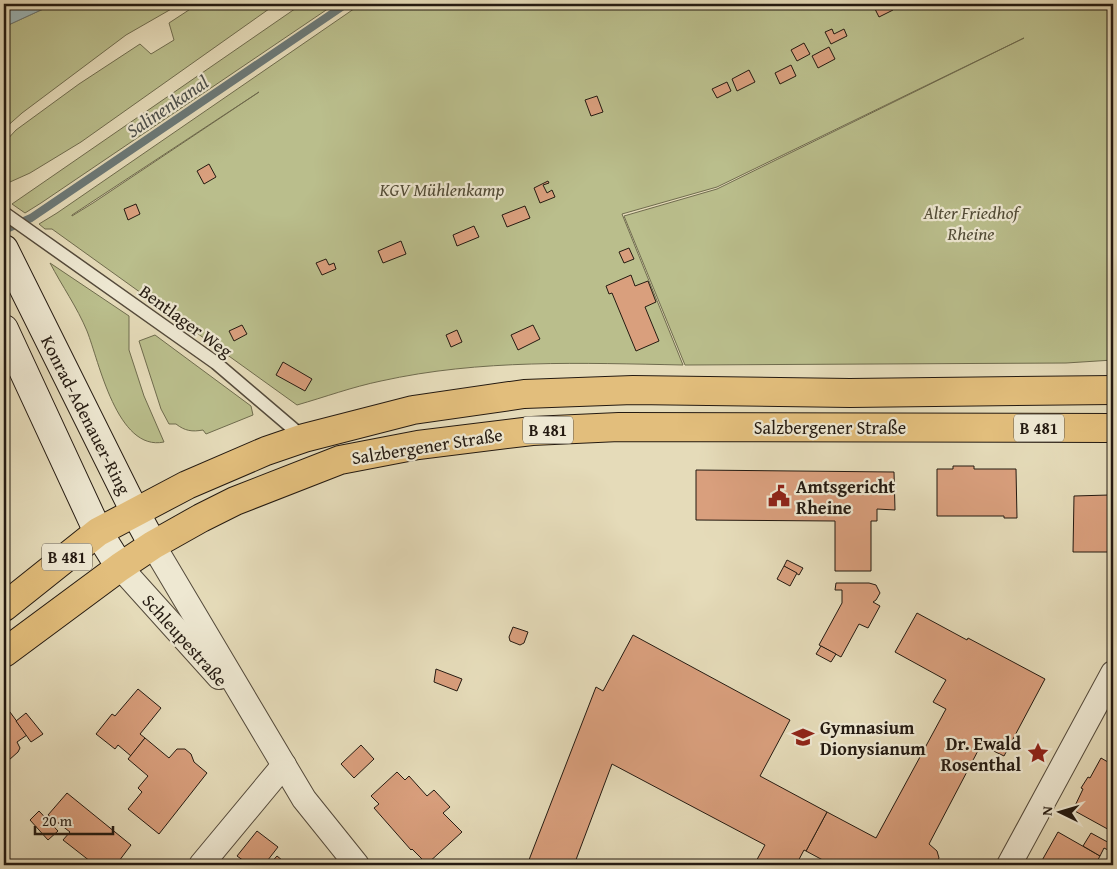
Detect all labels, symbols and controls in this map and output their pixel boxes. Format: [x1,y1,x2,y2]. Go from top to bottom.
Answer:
water label: Salinenkanal [120,68,214,144]
park label: KGV Mühlenkamp [379,176,504,203]
park label: Alter Friedhof Rheine [922,199,1022,247]
street label: Bentlager Weg [134,278,238,364]
street label: Konrad-Adenauer-Ring [34,331,138,499]
street label: Salzbergener Straße [754,414,906,441]
road number: B 481 [1014,414,1064,442]
road number: B 481 [523,416,573,444]
street label: Salzbergener Straße [350,421,504,471]
place label: Amtsgericht Rheine [796,473,895,521]
public building icon: Amtsgericht Rheine [766,483,792,509]
road number: B 481 [42,544,92,570]
street label: Schleupestraße [136,588,234,692]
place label: Gymnasium Dionysianum [820,714,926,762]
school or university icon: Gymnasium Dionysianum [790,724,816,750]
place label: Dr. Ewald Rosenthal [941,730,1022,778]
place icon: Dr. Ewald Rosenthal [1025,740,1051,766]
north arrow [1034,786,1084,836]
scale bar [35,804,112,836]
text: N [1037,805,1057,816]
text: 20 m [42,810,73,831]

